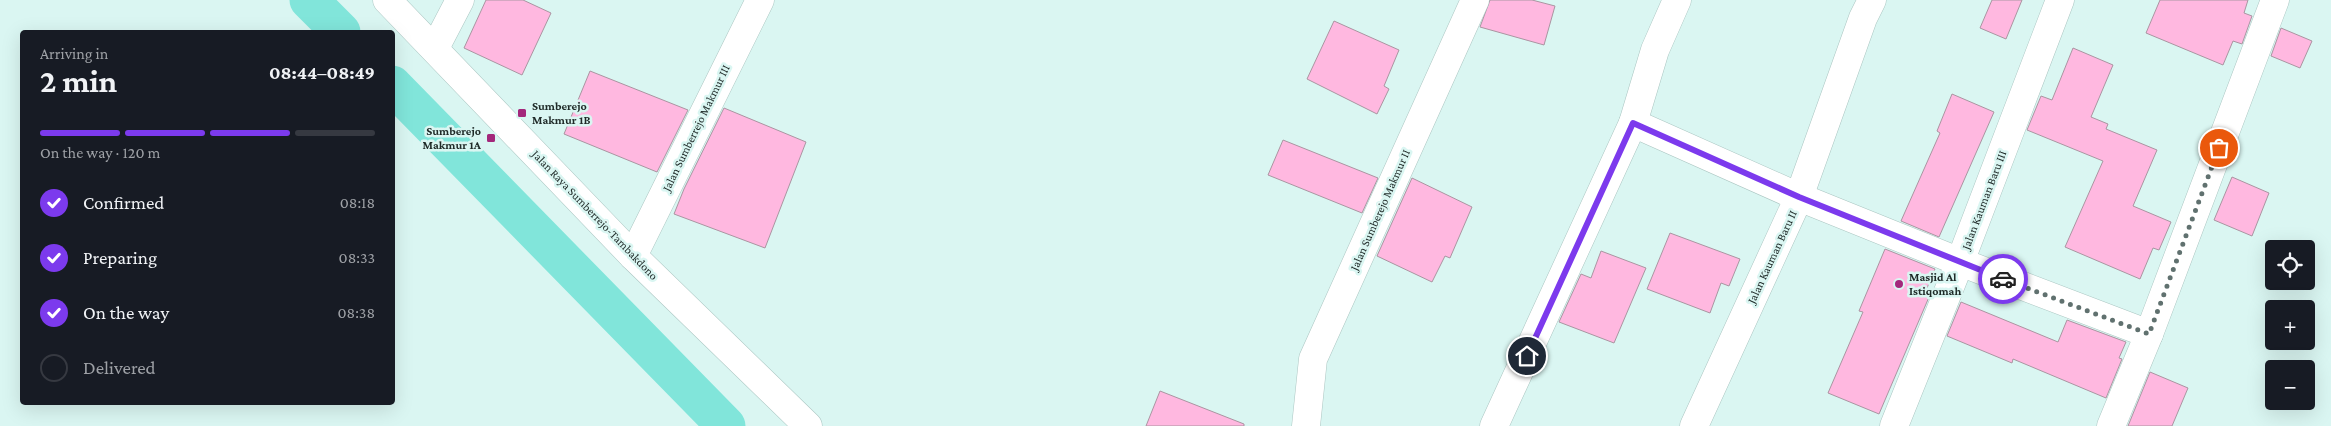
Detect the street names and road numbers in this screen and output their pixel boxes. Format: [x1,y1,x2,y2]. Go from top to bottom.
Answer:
street label: Jalan Sumberrejo Makmur III [659,62,733,194]
street label: Jalan Raya Sumberrejo-Tambakdono [528,146,661,283]
street label: Jalan Sumberejo Makmur II [1347,147,1413,274]
street label: Jalan Kauman Baru III [1958,148,2009,252]
street label: Jalan Kauman Baru II [1744,208,1800,307]

